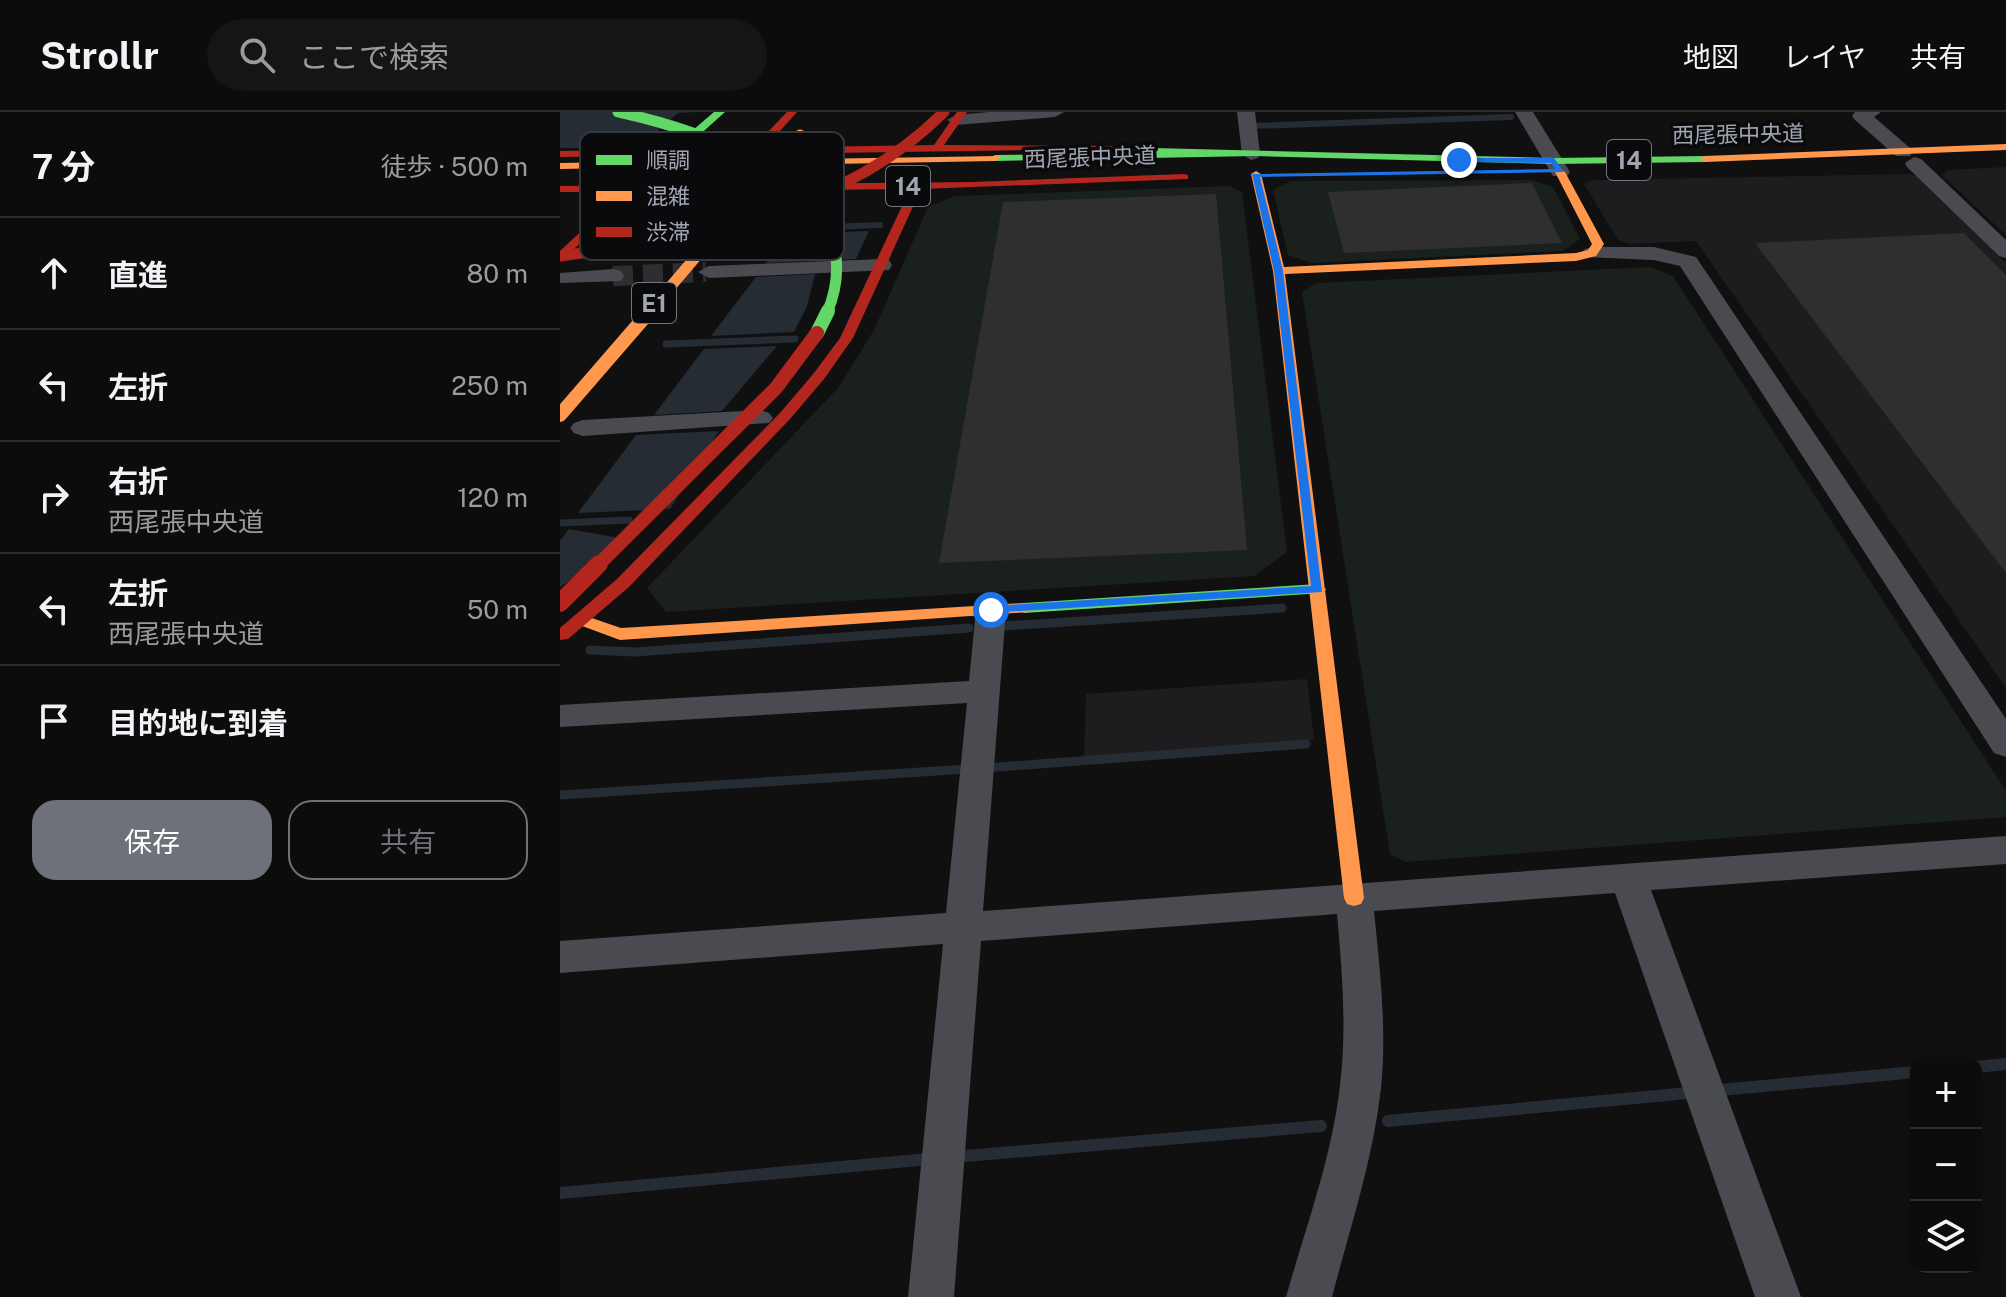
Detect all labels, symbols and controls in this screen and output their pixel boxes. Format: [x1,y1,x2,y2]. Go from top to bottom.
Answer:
search box [207,19,767,91]
text: Strollr [40,33,159,78]
icon: search [235,33,279,77]
text: ここで検索 [299,39,449,75]
text: 地図 [1683,40,1739,73]
text: レイヤ [1783,40,1866,73]
text: 共有 [1910,40,1966,73]
street label: 西尾張中央道 [1672,120,1804,148]
legend [580,132,844,260]
road number: 14 [1607,140,1651,180]
street label: 西尾張中央道 [1024,142,1156,172]
route end [1441,142,1477,178]
text: 7 分 [32,147,95,187]
text: 順調 [646,147,690,173]
text: 徒歩 · 500 m [380,151,528,182]
road number: 14 [886,166,930,206]
text: 混雑 [646,183,690,209]
text: 渋滞 [646,219,690,245]
icon: ahead [32,251,76,295]
text: 直進 [108,257,168,293]
text: 80 m [467,258,528,289]
road number: E1 [632,283,676,323]
icon: left [32,363,76,407]
text: 左折 [108,369,168,405]
text: 250 m [451,370,528,401]
text: 右折 [108,463,168,499]
icon: right [32,475,76,519]
text: 120 m [457,482,528,513]
text: 西尾張中央道 [108,506,264,537]
text: 左折 [108,575,168,611]
icon: left [32,587,76,631]
route start [973,592,1009,628]
text: 50 m [467,594,528,625]
text: 西尾張中央道 [108,618,264,649]
icon: arrive [32,699,76,743]
text: 目的地に到着 [108,705,288,741]
button: 保存 [32,800,272,880]
button: 共有 [288,800,528,880]
map controls [1910,1057,1982,1273]
button: + [1910,1057,1982,1129]
button: − [1910,1129,1982,1201]
button: layers [1910,1201,1982,1273]

